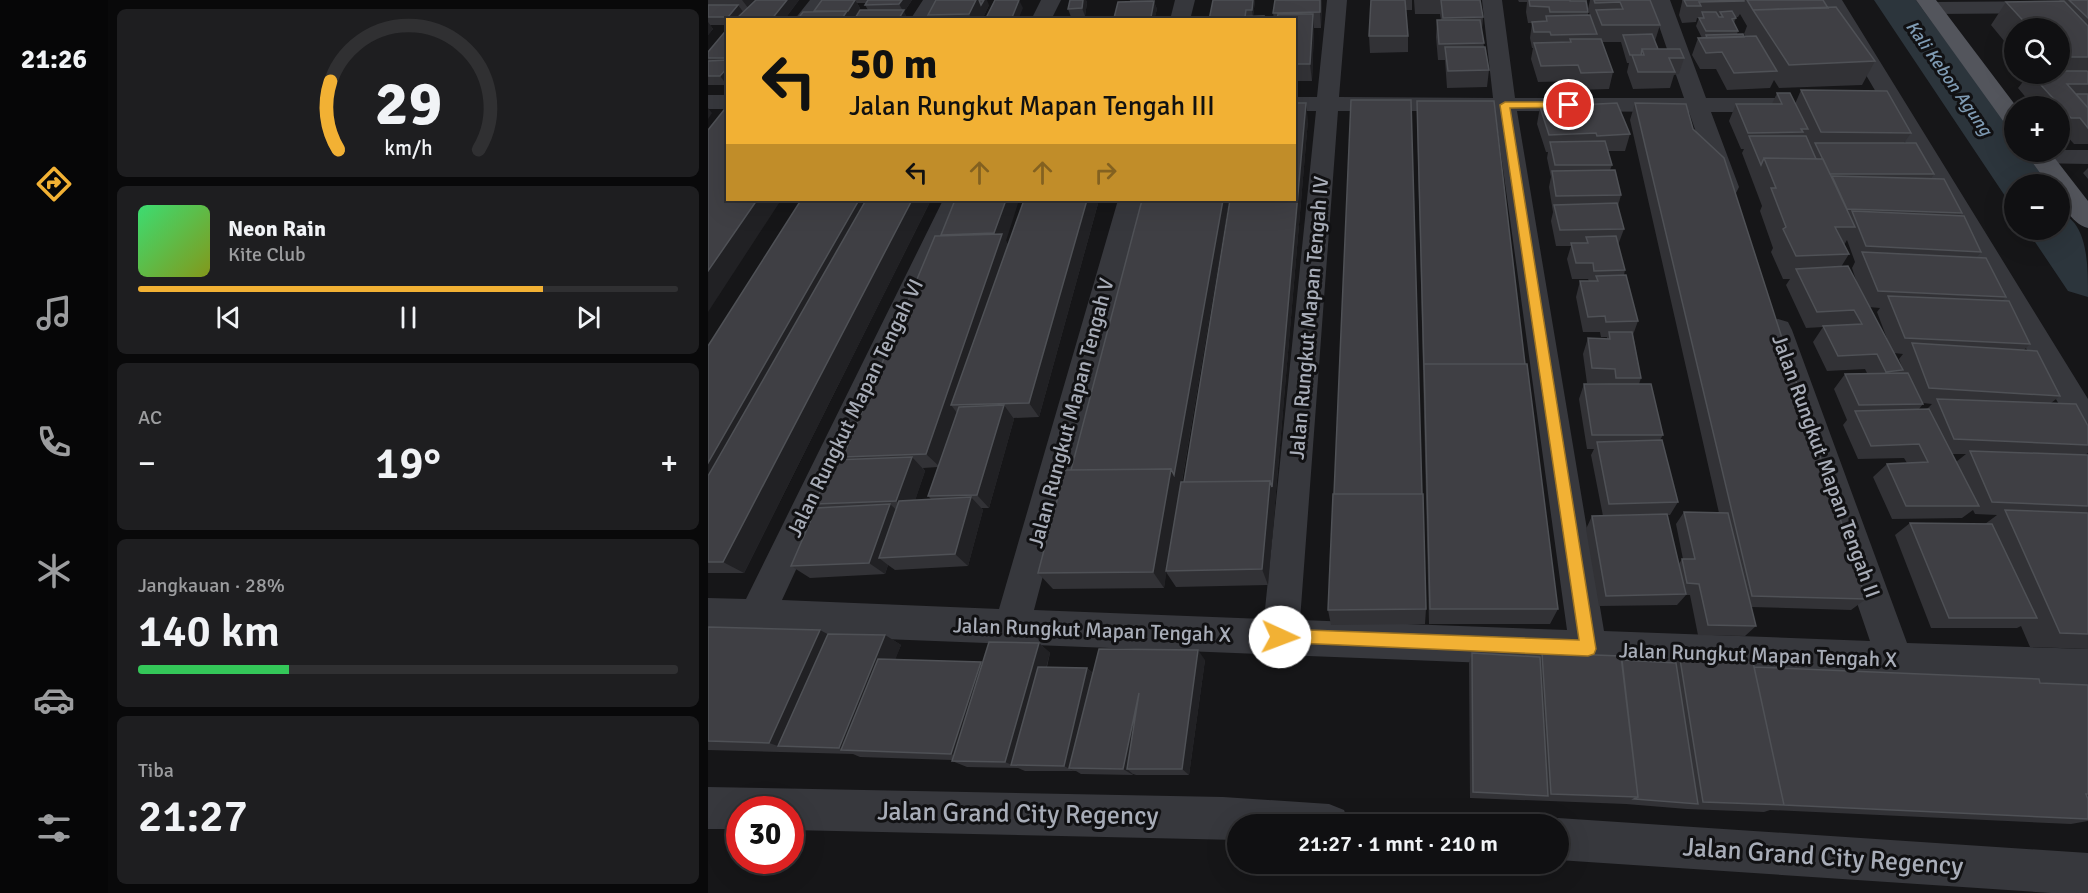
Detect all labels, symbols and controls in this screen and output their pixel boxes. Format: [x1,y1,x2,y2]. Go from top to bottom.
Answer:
water label: Kali Kebon Agung [1901,16,1998,141]
map controls [2004,18,2070,240]
button: search [2004,18,2070,84]
text: 50 m [849,39,938,90]
icon: left [750,42,828,120]
text: 21:26 [21,43,87,76]
text: 29 [374,65,442,142]
pin [1543,79,1594,130]
icon: arrive [1552,88,1585,121]
text: Jalan Rungkut Mapan Tengah III [849,90,1215,123]
button: + [2004,96,2070,162]
text: km/h [384,135,432,161]
icon: left [900,156,933,189]
icon: ahead [963,156,996,189]
icon: ahead [1026,156,1059,189]
icon: right [1089,156,1122,189]
icon: directions [33,163,75,205]
button: − [2004,174,2070,240]
street label: Jalan Rungkut Mapan Tengah IV [1284,175,1334,461]
text: Neon Rain [228,215,326,242]
text: Kite Club [228,242,306,267]
street label: Jalan Rungkut Mapan Tengah VI [781,275,929,541]
street label: Jalan Rungkut Mapan Tengah V [1022,275,1120,551]
icon: music [33,292,75,334]
icon: previous [212,301,245,334]
icon: pause [392,301,425,334]
icon: next [572,301,605,334]
street label: Jalan Rungkut Mapan Tengah II [1766,331,1886,601]
text: AC [138,405,162,430]
icon: phone [33,421,75,463]
text: 19° [375,436,441,491]
text: − [138,443,156,484]
text: + [660,443,678,484]
icon: climate [33,550,75,592]
text: Jangkauan · 28% [138,573,285,598]
text: 140 km [138,604,280,659]
position arrow [1248,605,1312,669]
street label: Jalan Rungkut Mapan Tengah X [952,612,1232,648]
street label: Jalan Rungkut Mapan Tengah X [1618,637,1898,673]
icon: car [33,679,75,721]
text: Tiba [138,758,174,783]
text: 21:27 [138,789,248,844]
speed limit sign: 30 [726,796,804,874]
street label: Jalan Grand City Regency [877,796,1159,832]
icon: filters [33,807,75,849]
text: 21:27 · 1 mnt · 210 m [1298,830,1498,857]
street label: Jalan Grand City Regency [1682,831,1964,883]

